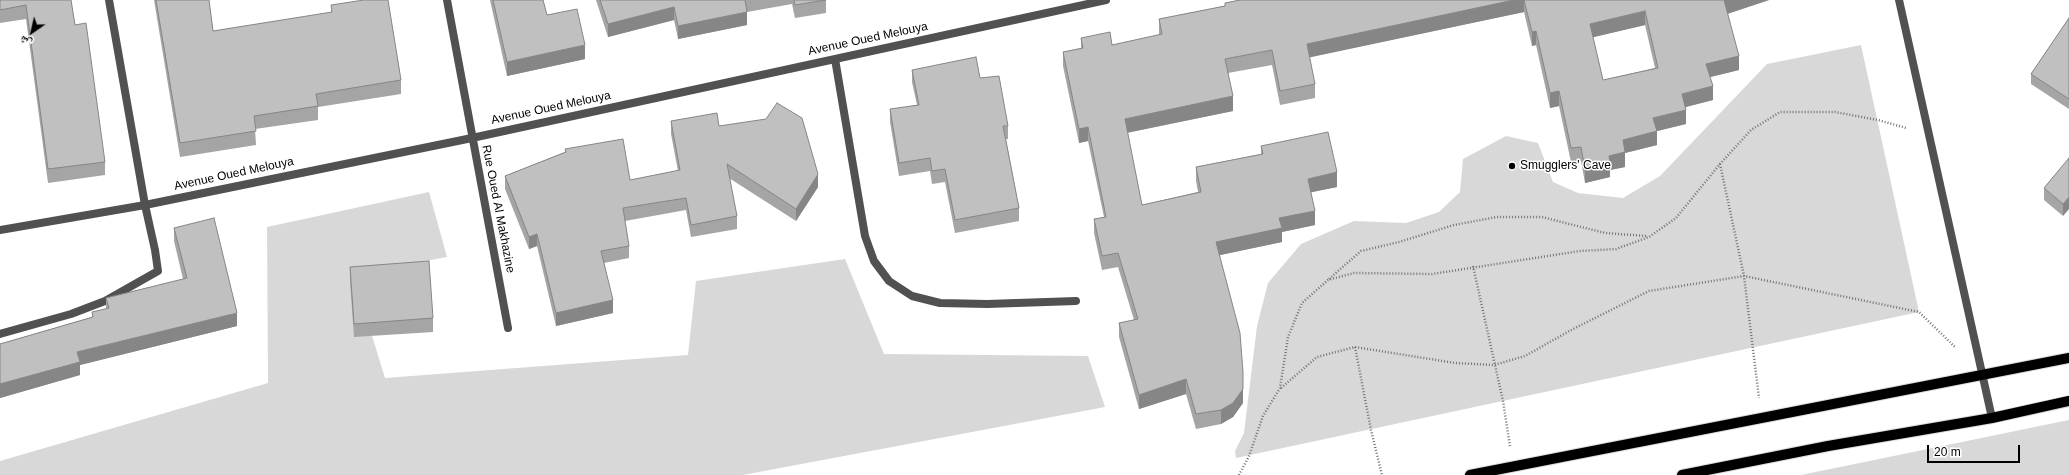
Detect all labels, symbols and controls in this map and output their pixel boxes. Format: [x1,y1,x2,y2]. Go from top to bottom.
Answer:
north arrow [12,12,52,52]
street label: Avenue Oued Melouya [807,19,929,59]
text: ش [17,34,33,50]
street label: Avenue Oued Melouya [490,88,612,128]
street label: Rue Oued Al Makhazine [479,144,517,274]
street label: Avenue Oued Melouya [173,154,295,194]
place label: Smugglers' Cave [1520,159,1611,173]
marker: Smugglers' Cave [1507,161,1517,171]
scale bar [1929,437,2022,463]
text: 20 m [1934,445,1961,459]

